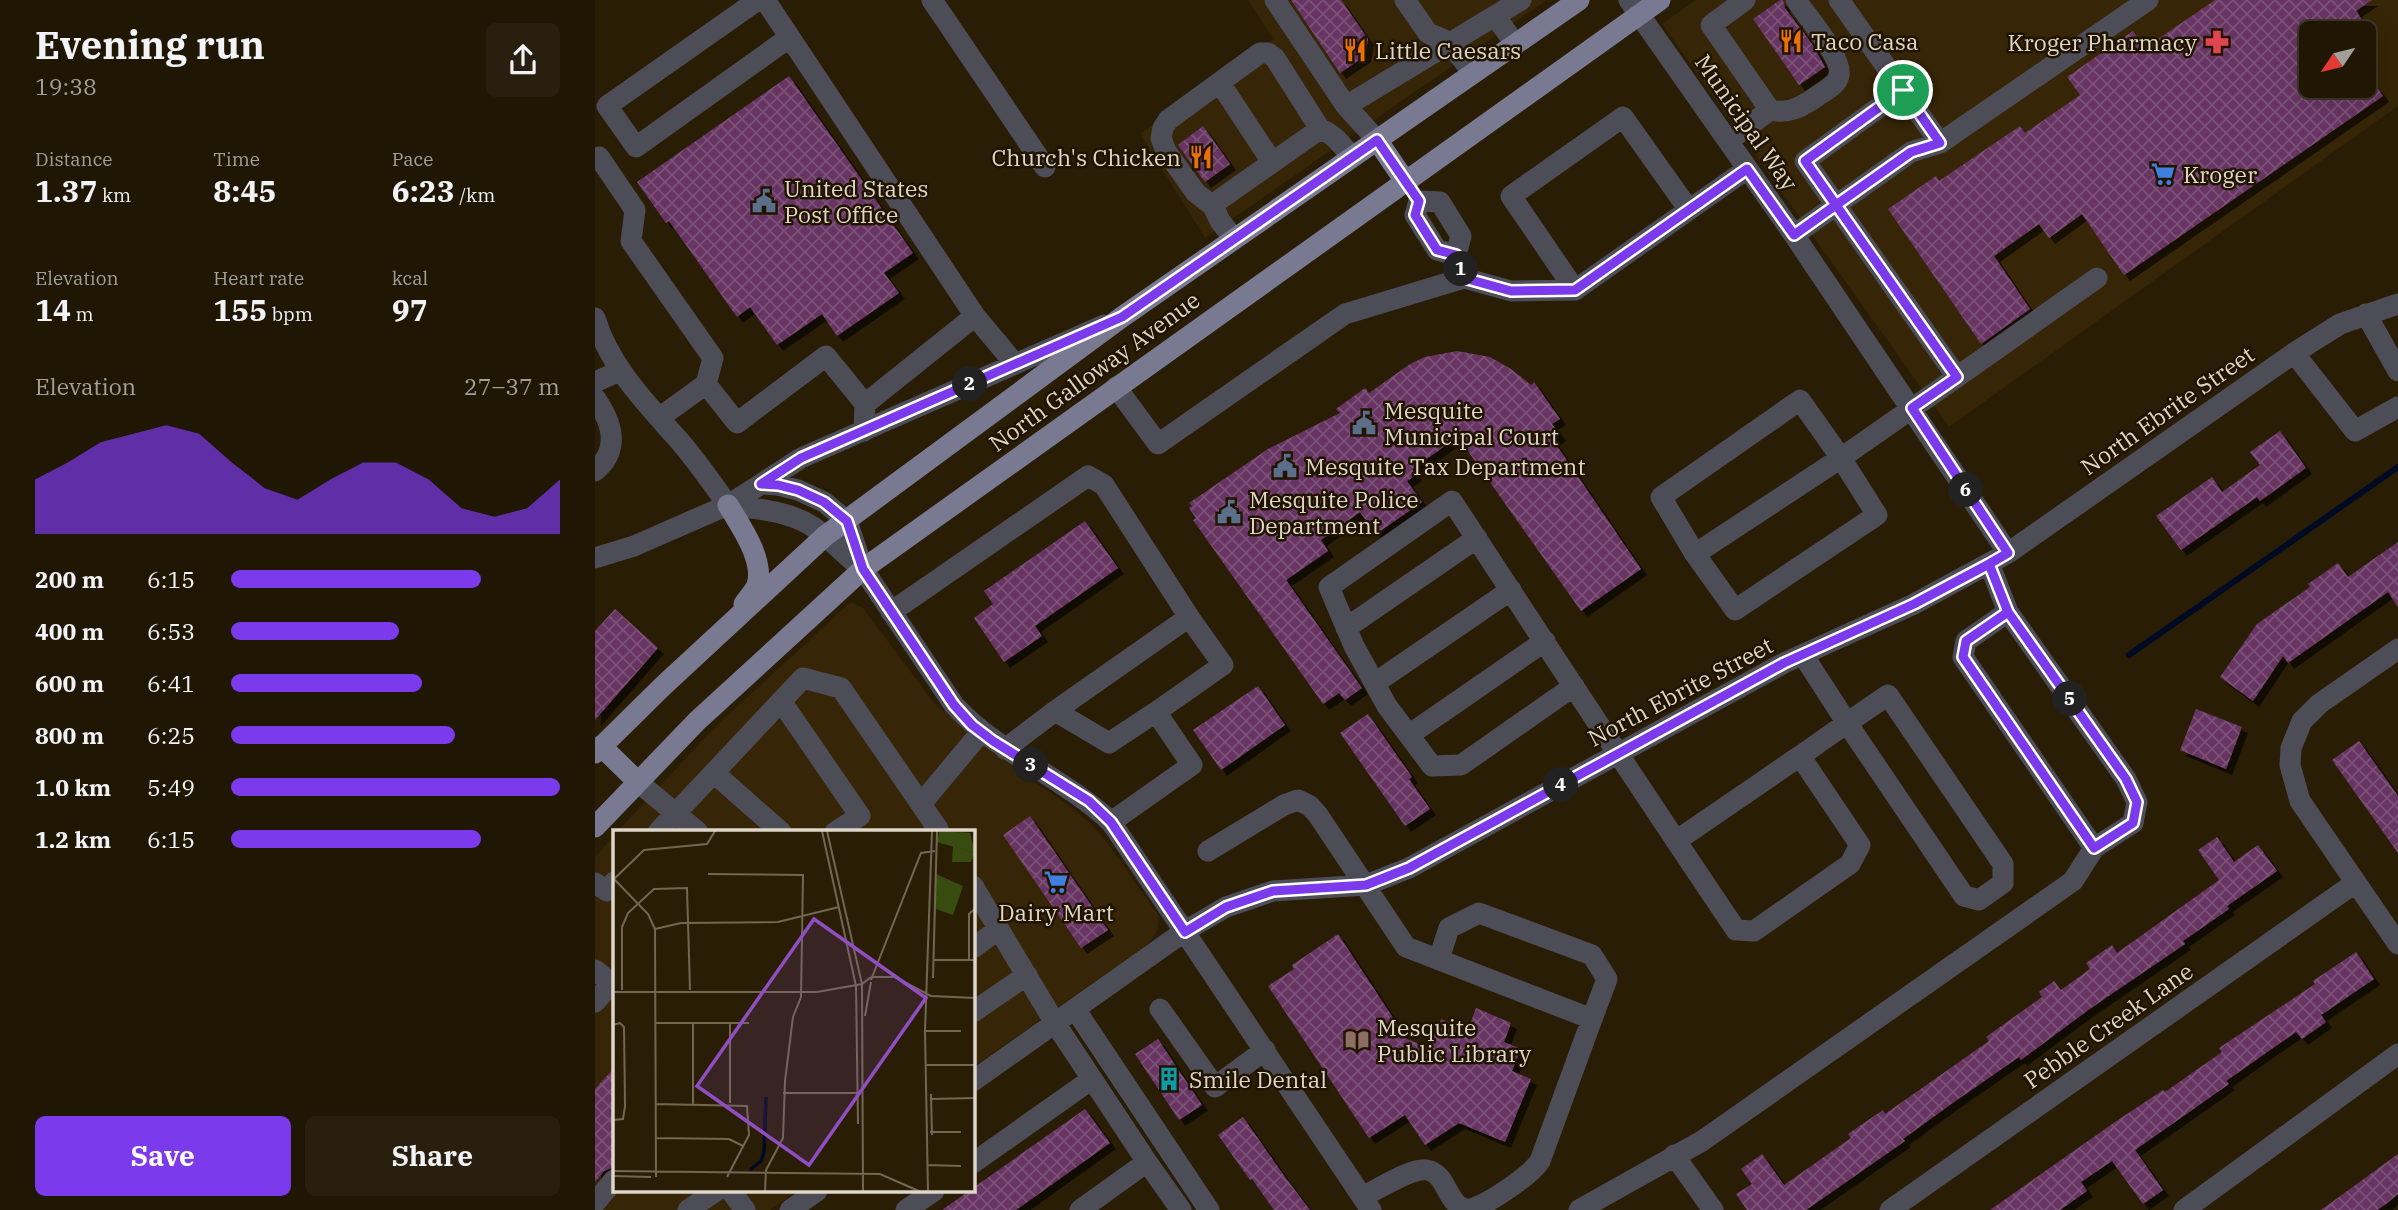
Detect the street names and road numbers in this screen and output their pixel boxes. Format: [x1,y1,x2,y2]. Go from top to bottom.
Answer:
street label: Municipal Way [1689,48,1806,197]
street label: North Galloway Avenue [983,284,1205,458]
street label: North Ebrite Street [2074,339,2260,481]
street label: North Ebrite Street [1582,630,1778,752]
street label: Pebble Creek Lane [2018,955,2198,1095]

